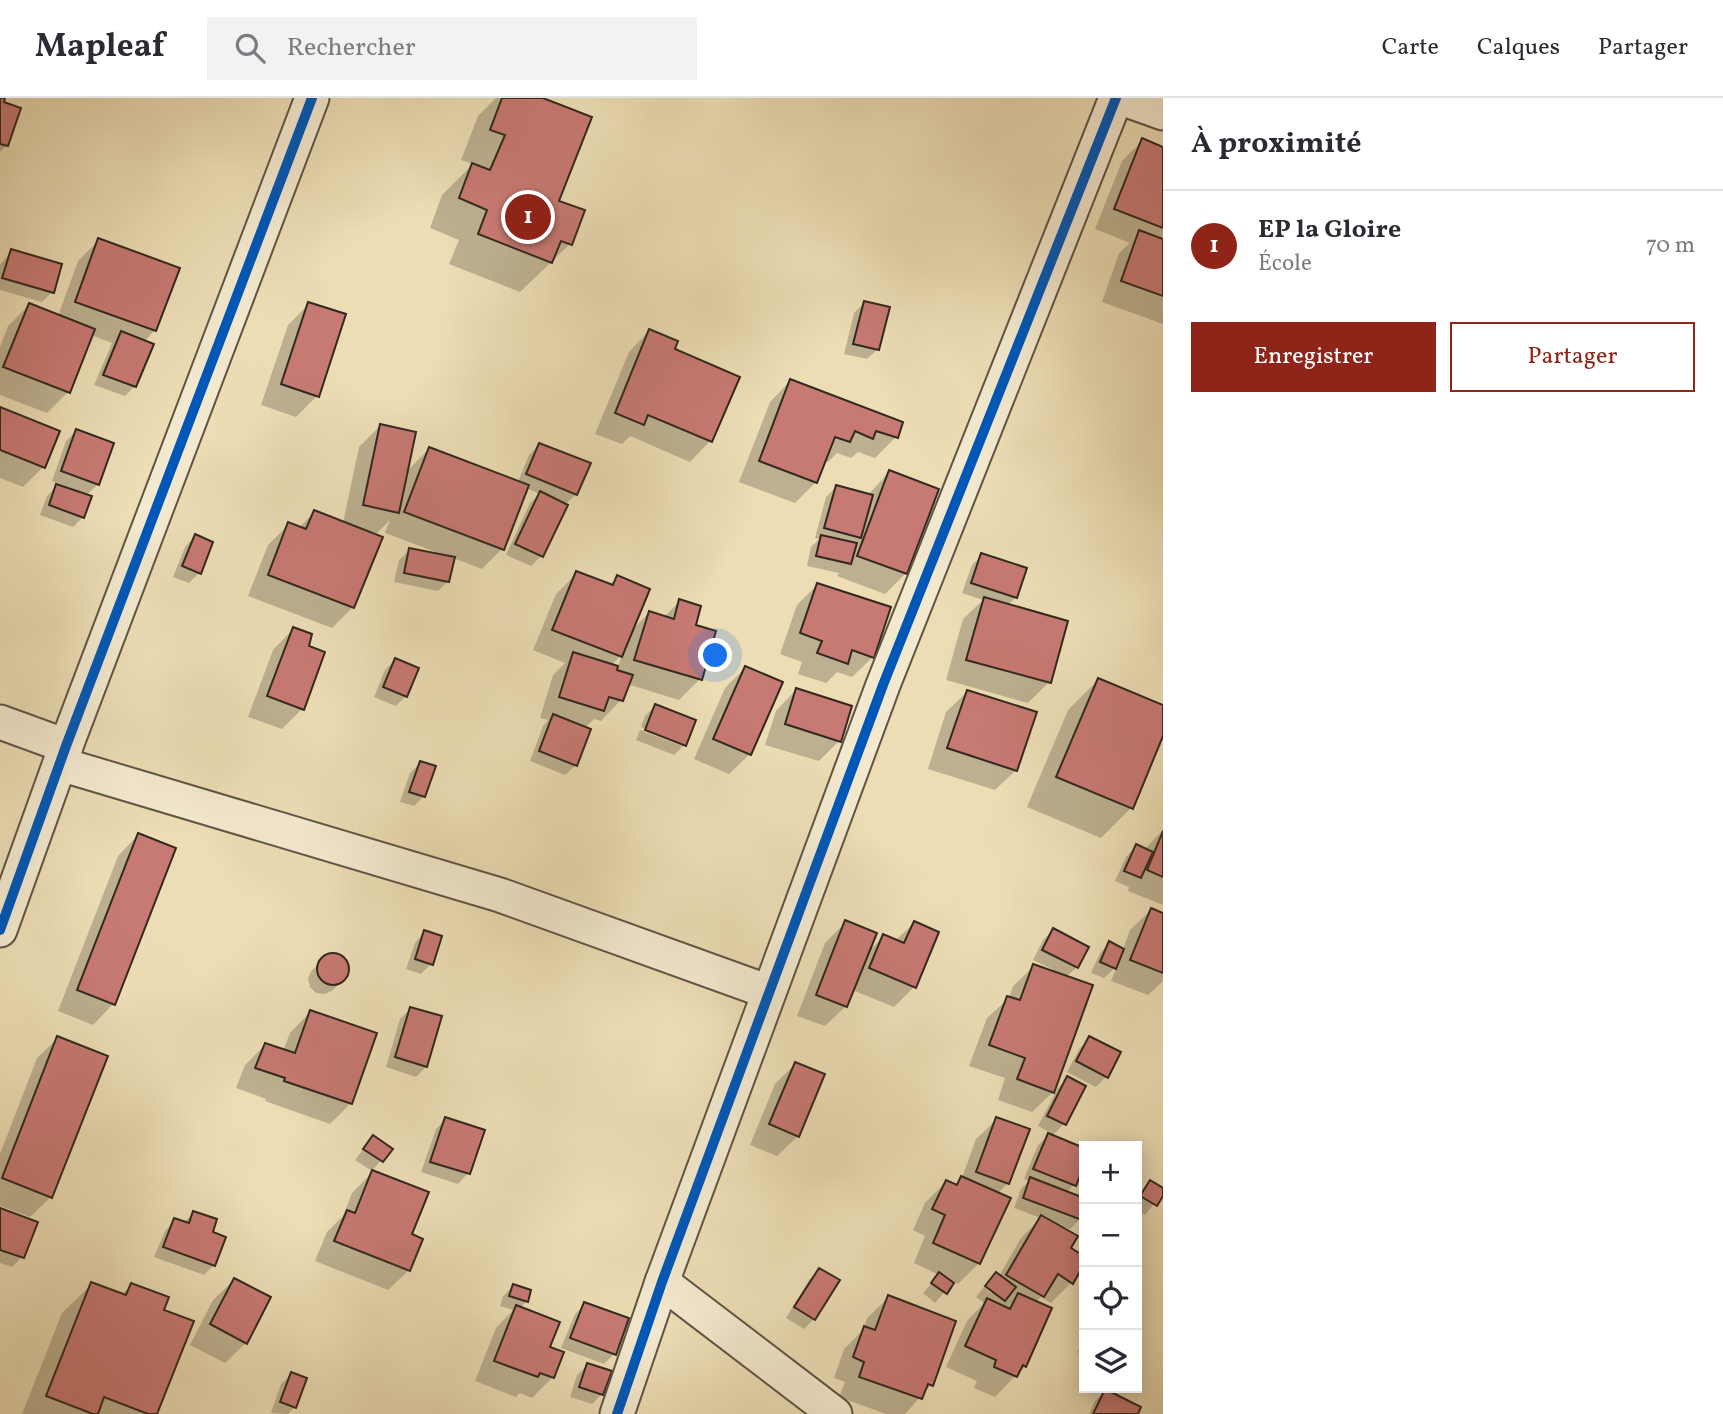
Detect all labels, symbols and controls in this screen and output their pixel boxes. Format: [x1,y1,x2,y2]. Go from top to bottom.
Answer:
search box [207,17,697,80]
text: Mapleaf [35,25,165,71]
icon: search [231,29,269,67]
text: Rechercher [287,30,416,66]
text: Carte [1382,31,1439,65]
text: Calques [1477,31,1560,65]
text: Partager [1598,31,1688,65]
text: À proximité [1191,123,1362,165]
pin: 1 [505,191,551,243]
text: EP la Gloire [1258,212,1401,248]
text: 1 [1209,230,1219,262]
text: 70 m [1646,230,1695,262]
text: École [1258,248,1312,280]
button: Enregistrer [1191,322,1436,392]
button: Partager [1450,322,1695,392]
your location [698,638,732,672]
map controls [1079,1141,1142,1393]
button: + [1079,1141,1142,1204]
button: − [1079,1204,1142,1267]
button: locate [1079,1267,1142,1330]
button: layers [1079,1330,1142,1393]

